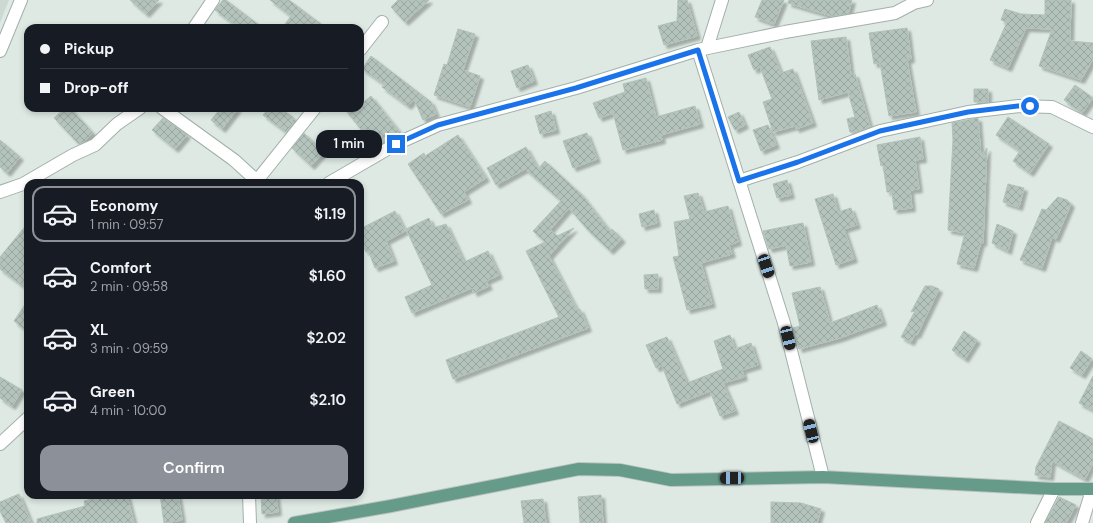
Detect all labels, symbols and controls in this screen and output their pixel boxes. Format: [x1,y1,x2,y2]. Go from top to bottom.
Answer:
text: Pickup [64,39,114,59]
text: Drop-off [64,78,129,98]
route start [1021,97,1039,115]
callout: 1 min [316,130,382,158]
text: 1 min [333,135,365,152]
route end [387,135,405,153]
icon: car [42,196,78,232]
text: Economy [90,196,158,216]
text: $1.19 [314,204,346,224]
text: 1 min · 09:57 [90,216,164,233]
car [757,253,775,279]
icon: car [42,258,78,294]
text: Comfort [90,258,151,278]
text: $1.60 [309,266,346,286]
text: 2 min · 09:58 [90,278,168,295]
icon: car [42,320,78,356]
text: XL [90,320,108,340]
car [779,325,797,351]
text: $2.02 [306,328,346,348]
text: 3 min · 09:59 [90,340,168,357]
icon: car [42,382,78,418]
text: Green [90,382,135,402]
text: $2.10 [310,390,346,410]
text: 4 min · 10:00 [90,402,166,419]
car [802,418,820,444]
button: Confirm [40,445,348,491]
car [720,472,744,484]

